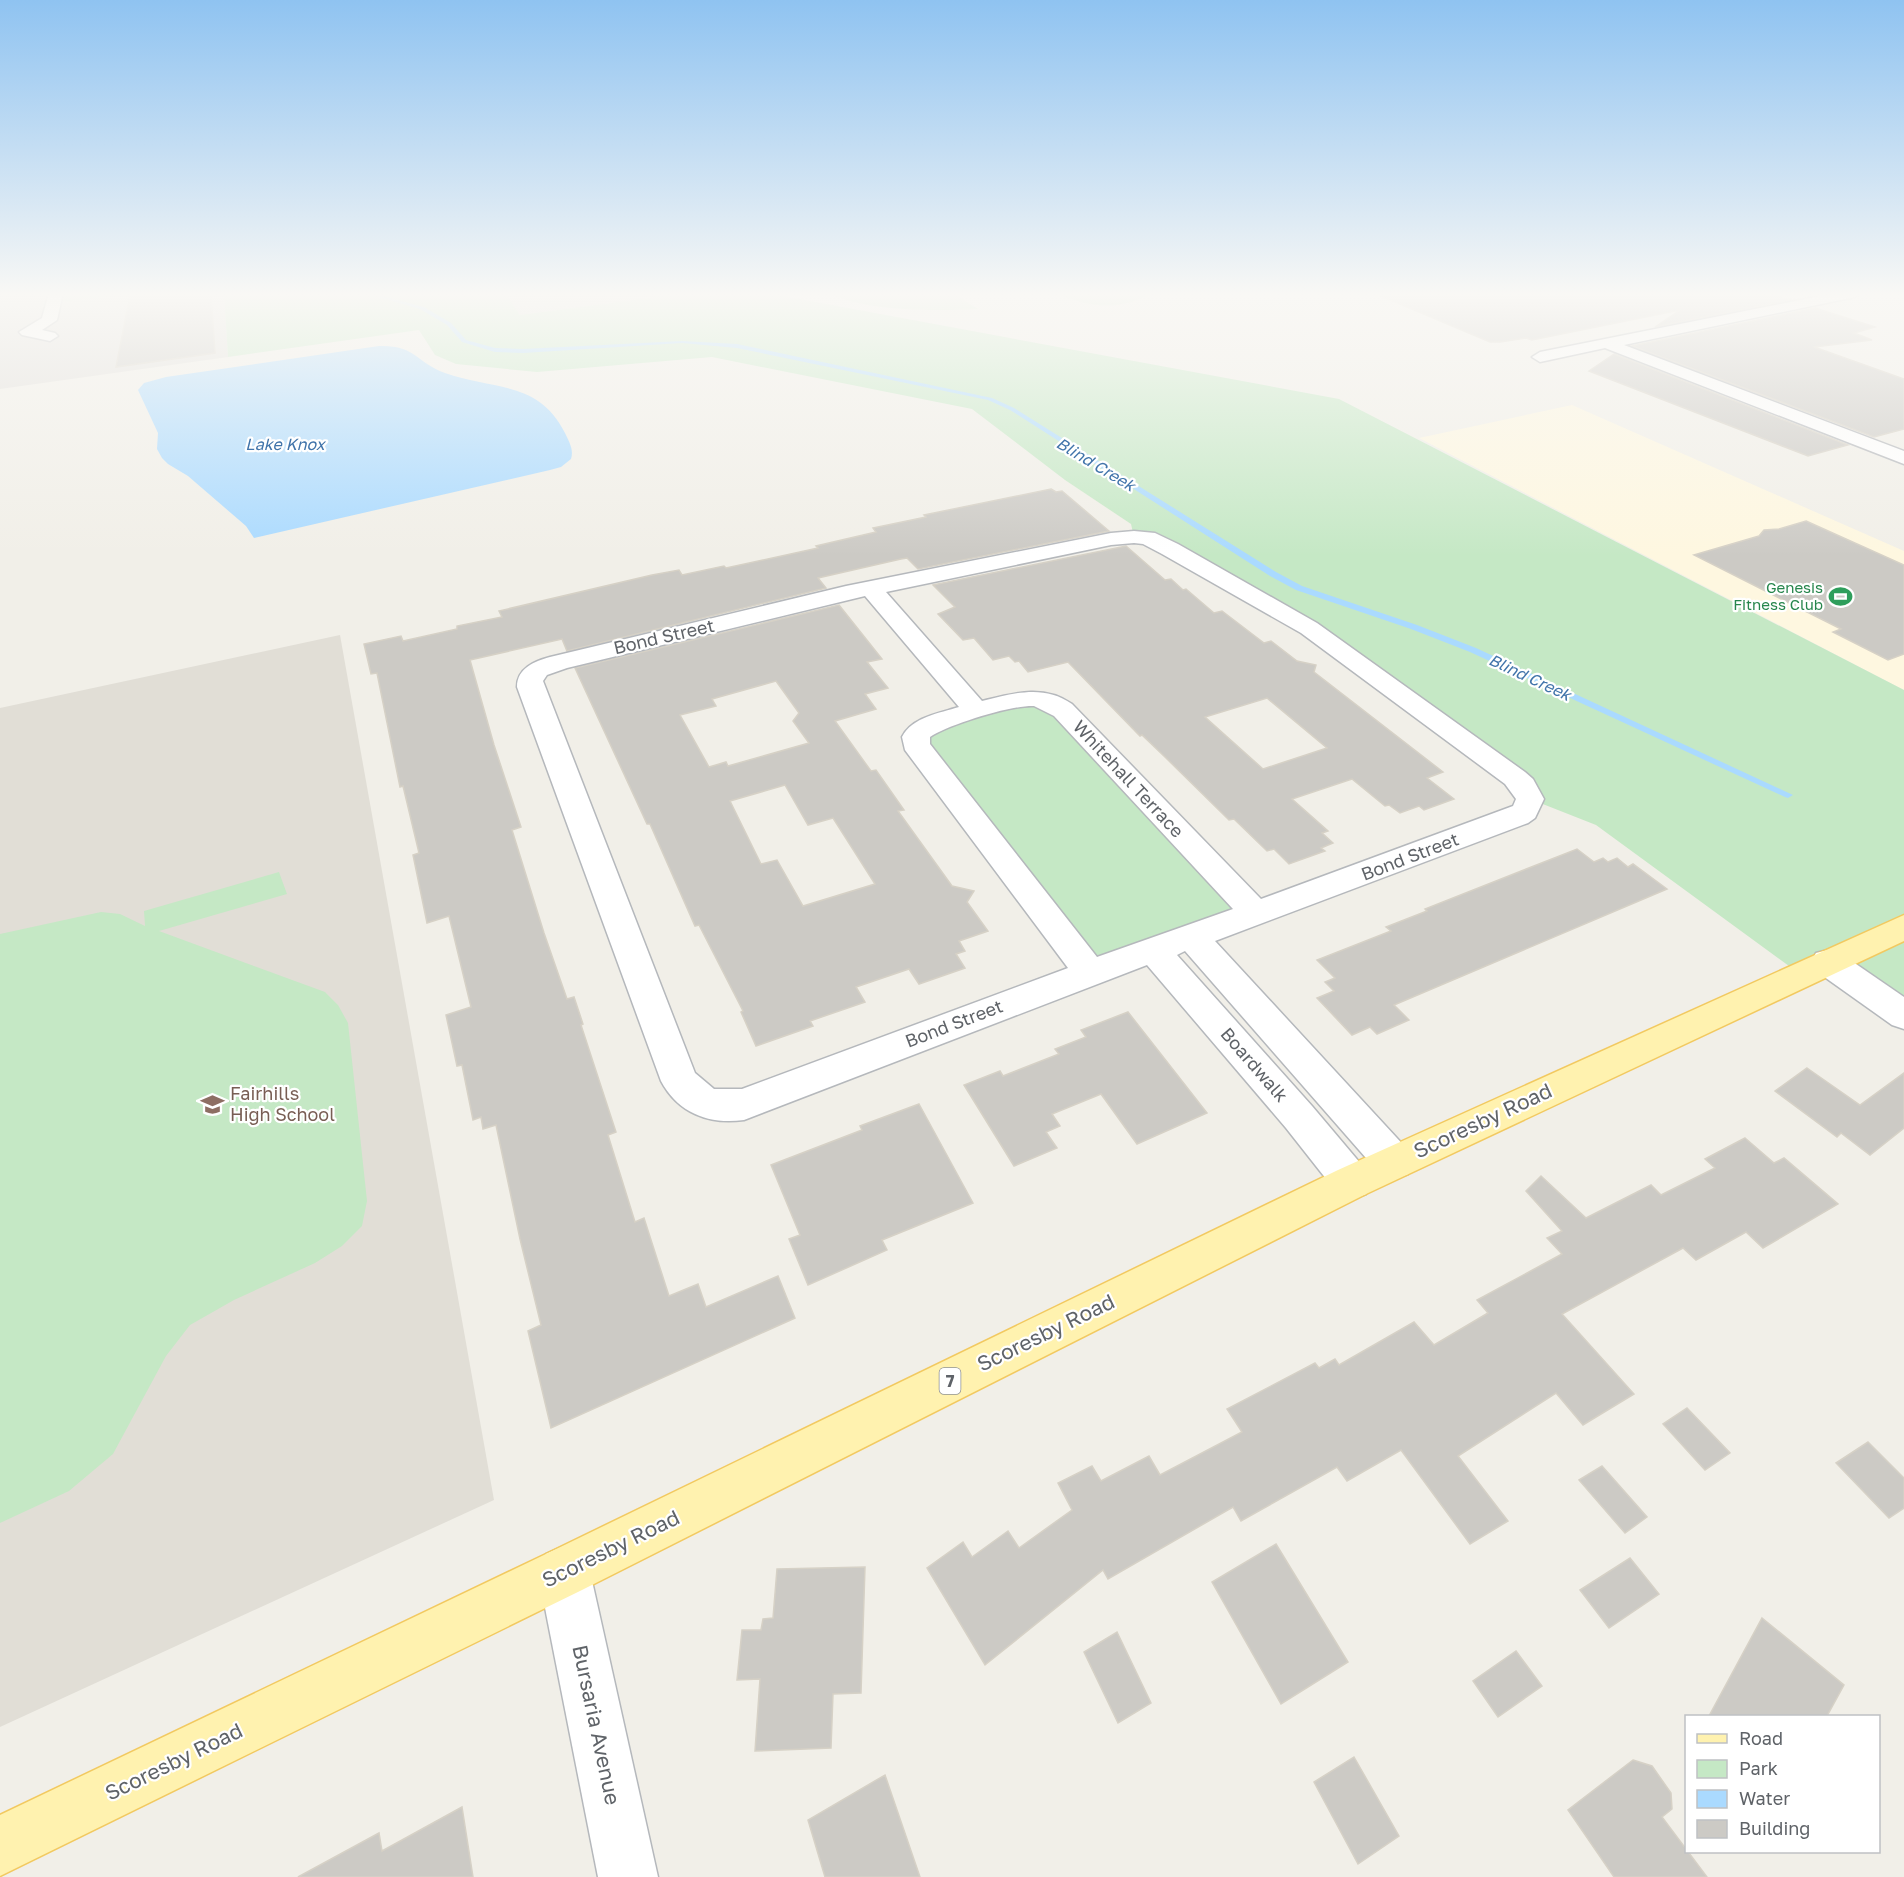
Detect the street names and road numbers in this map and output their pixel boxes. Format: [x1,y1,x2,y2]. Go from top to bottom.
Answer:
street label: Bond Street [611,614,716,658]
street label: Whitehall Terrace [1069,715,1189,842]
street label: Bond Street [1358,827,1462,885]
street label: Bond Street [902,994,1006,1052]
street label: Boardwalk [1217,1023,1293,1106]
street label: Scoresby Road [1409,1077,1556,1164]
street label: Scoresby Road [973,1288,1119,1377]
road number: 7 [940,1368,960,1394]
street label: Scoresby Road [538,1504,684,1593]
street label: Bursaria Avenue [567,1642,627,1807]
street label: Scoresby Road [101,1717,247,1806]

